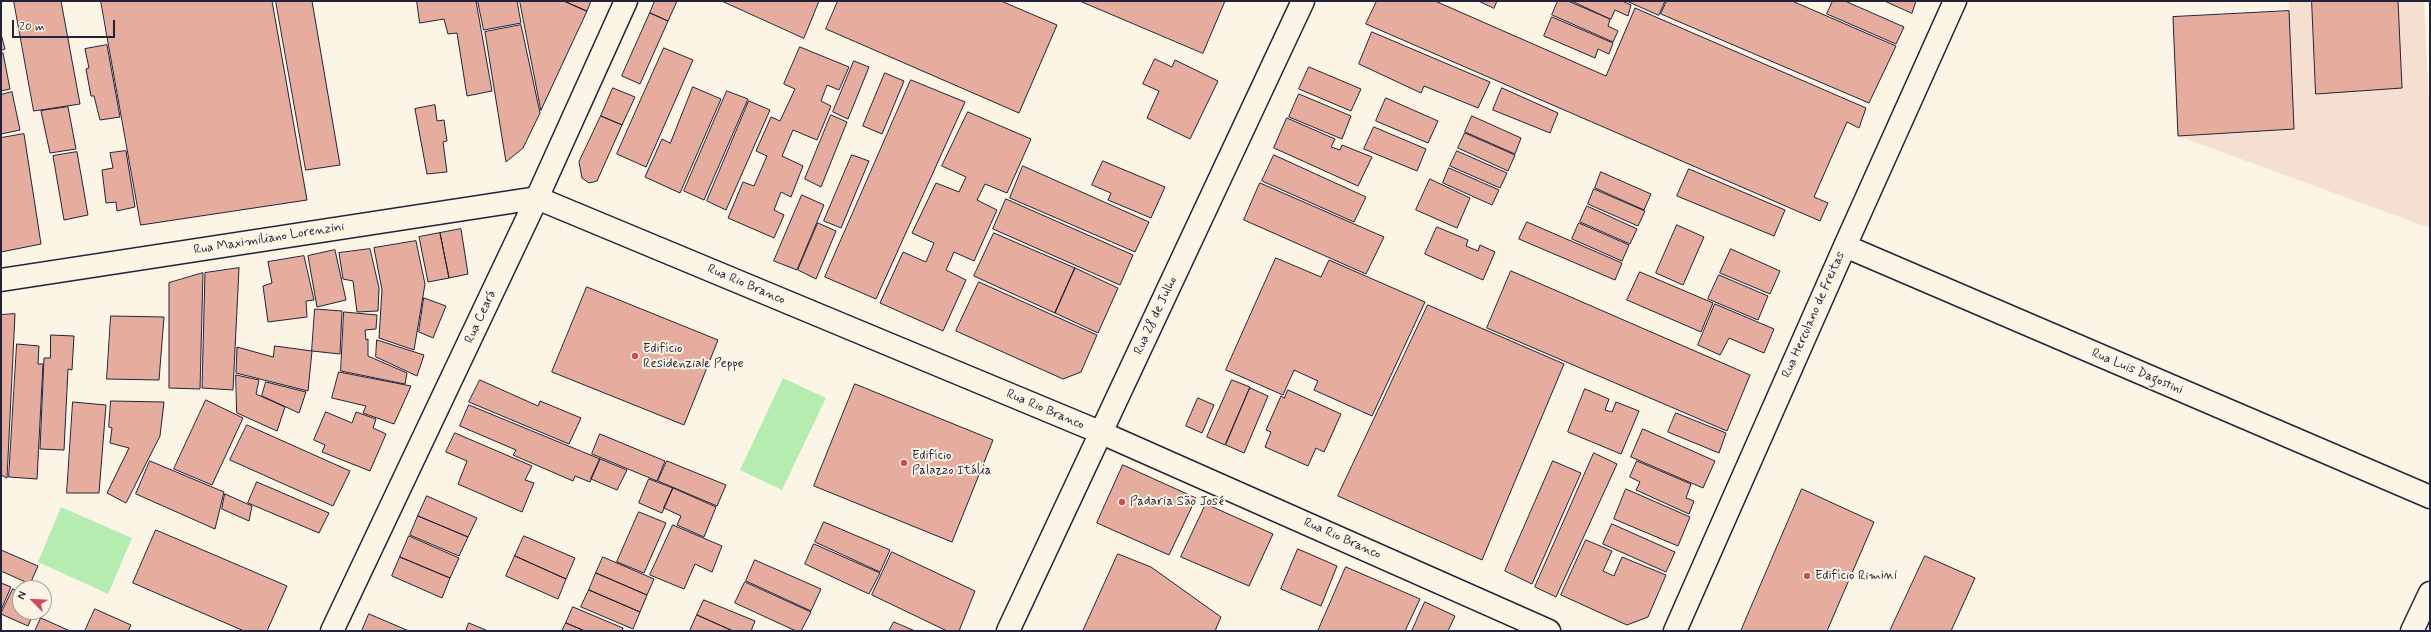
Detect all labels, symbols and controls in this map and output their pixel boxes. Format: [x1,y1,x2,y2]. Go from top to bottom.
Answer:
scale bar [14,12,117,38]
text: 20 m [19,19,45,35]
street label: Rua Maximiliano Lorenzini [193,219,345,259]
street label: Rua Herculano de Freitas [1779,249,1849,381]
street label: Rua Rio Branco [705,262,787,308]
street label: Rua 28 de Julho [1131,275,1181,357]
street label: Rua Ceará [462,288,500,346]
place label: Edifício Residenziale Peppe [643,341,744,372]
street label: Rua Luis Dagostini [2089,346,2185,398]
marker: Edifício Residenziale Peppe [630,351,640,361]
street label: Rua Rio Branco [1004,387,1086,433]
place label: Edifício Palazzo Itália [912,448,992,479]
marker: Edifício Palazzo Itália [899,458,909,468]
place label: Padaria São José [1130,494,1224,510]
marker: Padaria São José [1117,497,1127,507]
street label: Rua Rio Branco [1301,515,1383,563]
place label: Edifício Rimini [1815,568,1897,584]
marker: Edifício Rimini [1802,571,1812,581]
north arrow [12,580,52,620]
text: N [14,589,30,602]

